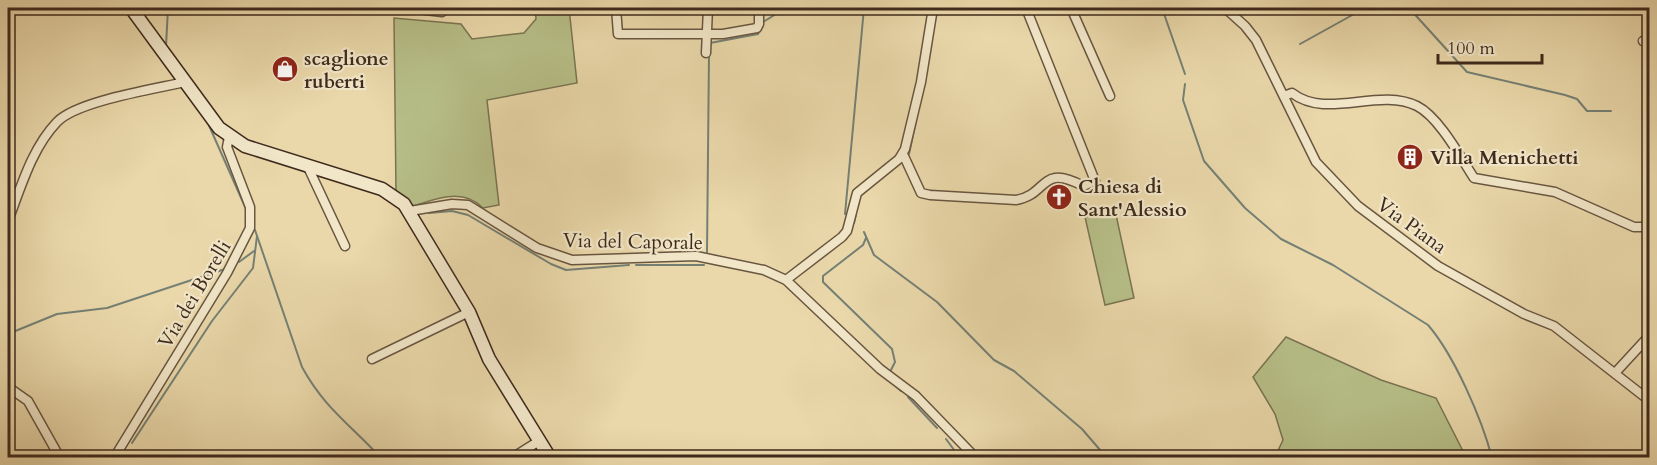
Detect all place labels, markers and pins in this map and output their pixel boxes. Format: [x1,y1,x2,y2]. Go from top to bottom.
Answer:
place label: scaglione ruberti [304,45,389,95]
shop icon: scaglione ruberti [270,54,300,84]
building icon: Villa Menichetti [1395,142,1425,172]
place label: Villa Menichetti [1430,144,1579,171]
place label: Chiesa di Sant'Alessio [1078,173,1187,223]
church icon: Chiesa di Sant'Alessio [1044,182,1074,212]

